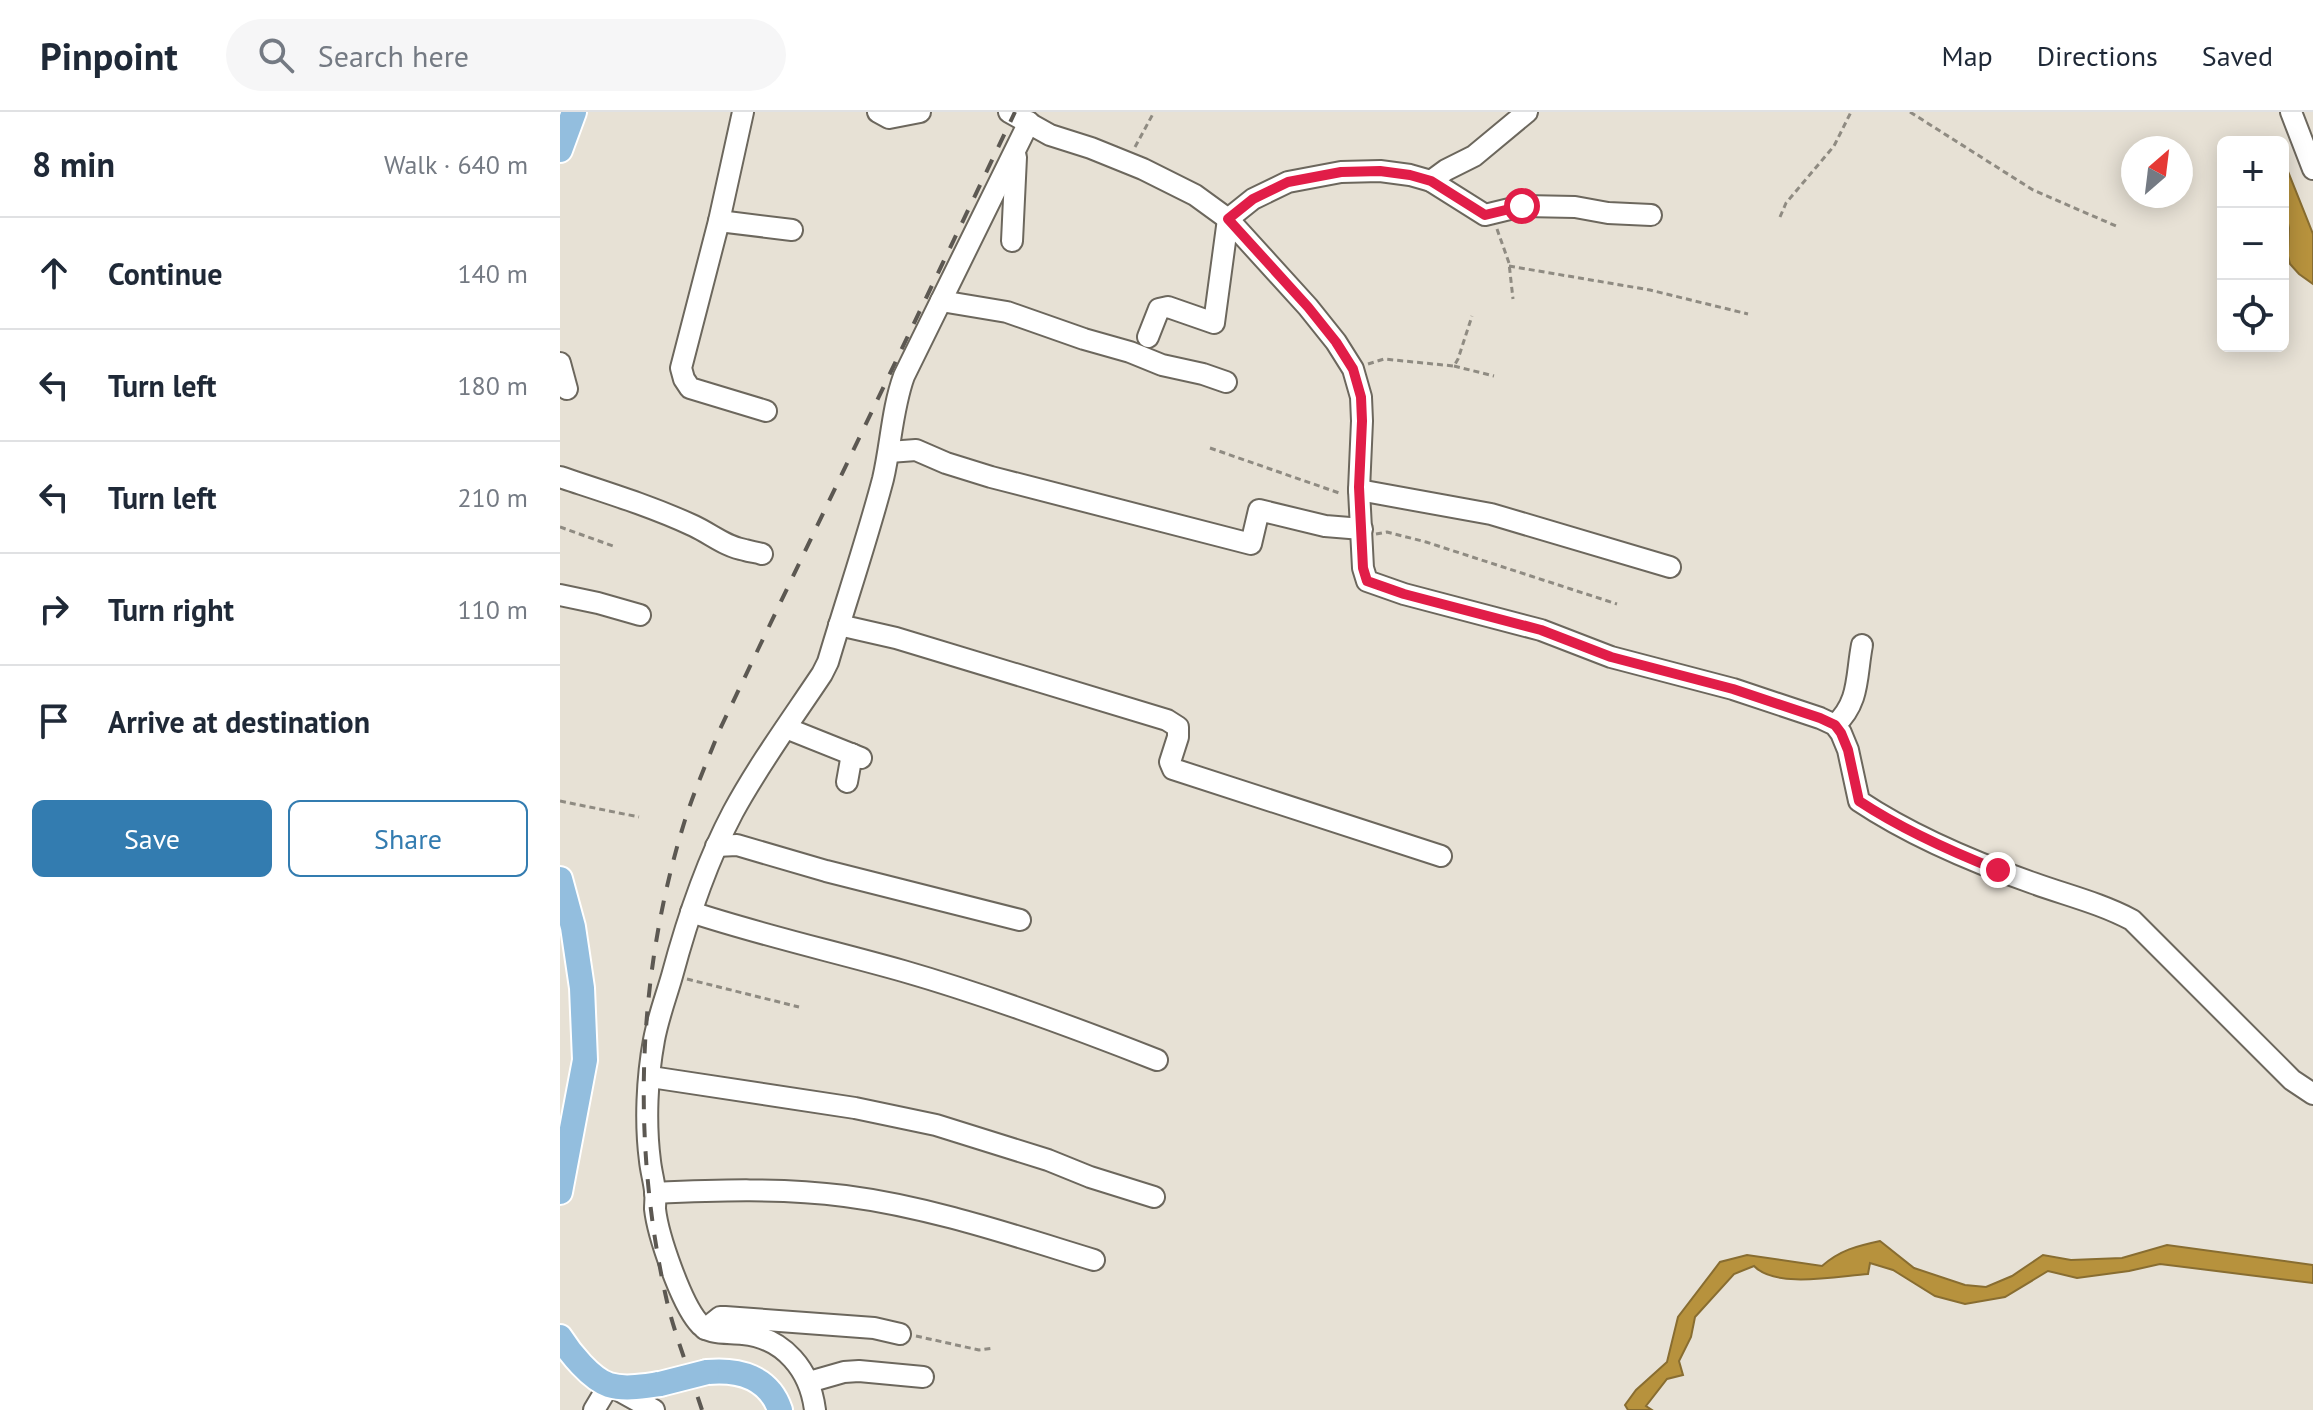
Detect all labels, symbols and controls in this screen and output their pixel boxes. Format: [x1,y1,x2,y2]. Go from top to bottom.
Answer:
search box [226,19,786,91]
text: Pinpoint [40,31,178,80]
icon: search [254,33,298,77]
text: Search here [318,36,469,75]
text: Map [1942,37,1993,74]
text: Directions [2037,37,2158,74]
text: Saved [2202,37,2273,74]
north arrow [2121,136,2193,208]
map controls [2217,136,2289,352]
button: + [2217,136,2289,208]
text: 8 min [32,142,115,186]
text: Walk · 640 m [384,148,528,181]
route start [1504,188,1540,224]
button: − [2217,208,2289,280]
icon: ahead [32,251,76,295]
text: Continue [108,254,222,293]
text: 140 m [457,257,528,290]
button: locate [2217,280,2289,352]
icon: left [32,363,76,407]
text: Turn left [108,366,216,405]
text: 180 m [457,369,528,402]
icon: left [32,475,76,519]
text: Turn left [108,478,216,517]
text: 210 m [457,481,528,514]
icon: right [32,587,76,631]
text: Turn right [108,590,234,629]
text: 110 m [457,593,528,626]
icon: arrive [32,699,76,743]
text: Arrive at destination [108,702,370,741]
button: Save [32,800,272,877]
button: Share [288,800,528,877]
route end [1980,852,2016,888]

